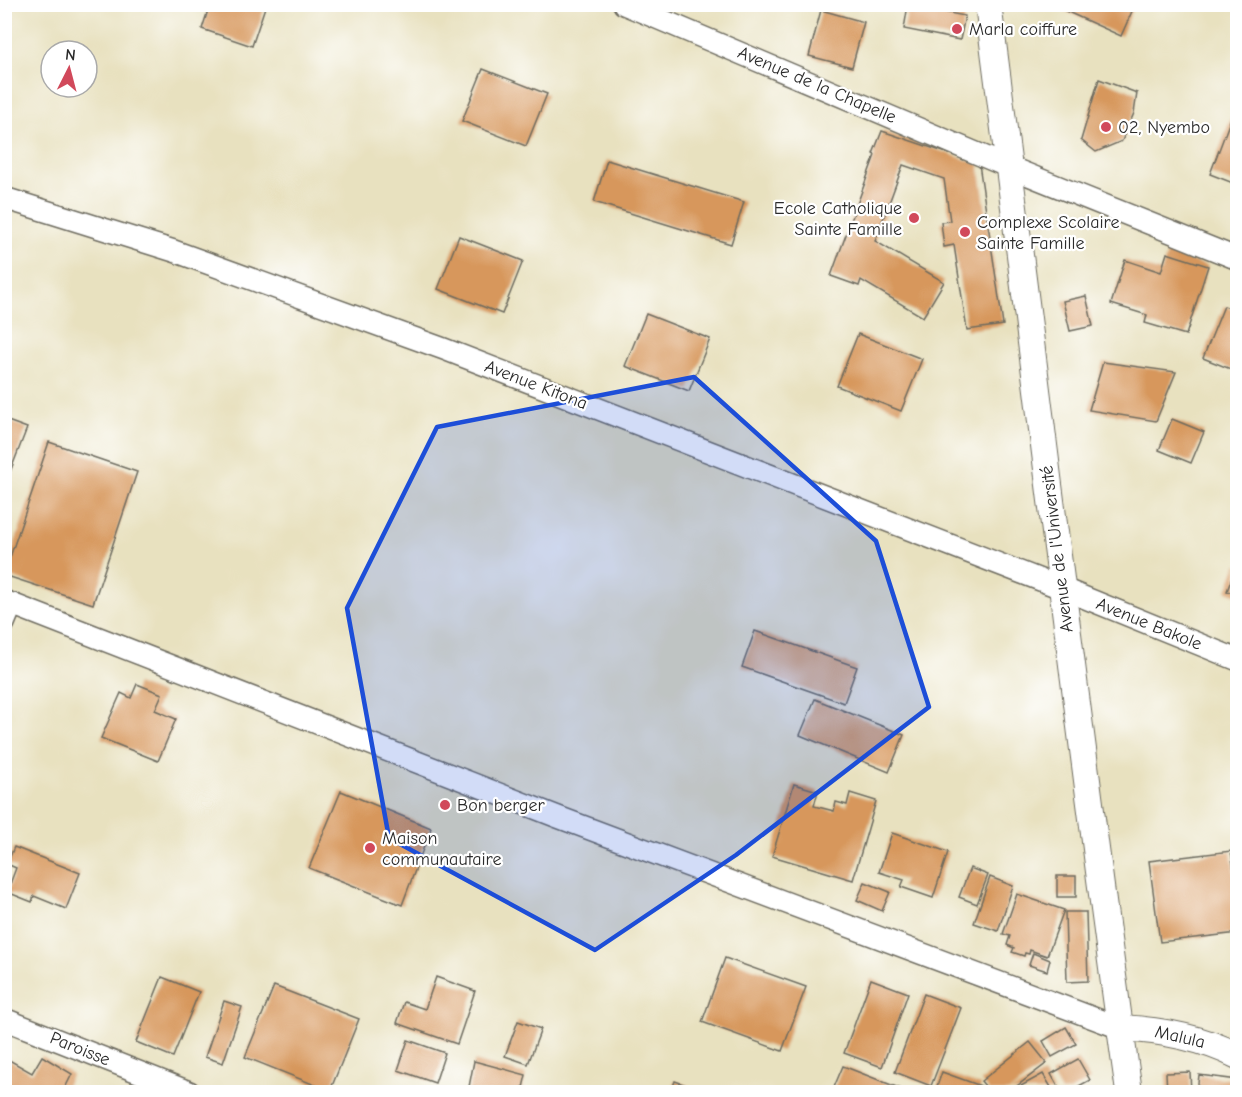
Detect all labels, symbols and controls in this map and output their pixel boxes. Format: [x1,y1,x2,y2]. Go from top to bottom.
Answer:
place label: Marla coiffure [969,19,1077,40]
marker: Marla coiffure [950,22,964,36]
north arrow [39,39,99,99]
street label: Avenue de la Chapelle [735,42,899,128]
text: N [64,46,77,65]
place label: 02, Nyembo [1118,117,1210,138]
marker: 02, Nyembo [1099,120,1113,134]
place label: Ecole Catholique Sainte Famille [774,198,902,240]
marker: Ecole Catholique Sainte Famille [907,211,921,225]
place label: Complexe Scolaire Sainte Famille [977,212,1119,254]
marker: Complexe Scolaire Sainte Famille [958,225,972,239]
street label: Avenue Kitona [482,356,590,414]
street label: Avenue de l'Université [1036,464,1078,634]
street label: Avenue Bakole [1093,593,1205,655]
place label: Bon berger [457,795,545,816]
marker: Bon berger [438,798,452,812]
place label: Maison communautaire [382,828,501,870]
marker: Maison communautaire [363,841,377,855]
street label: Malula [1153,1021,1207,1053]
street label: Paroisse [47,1027,113,1071]

